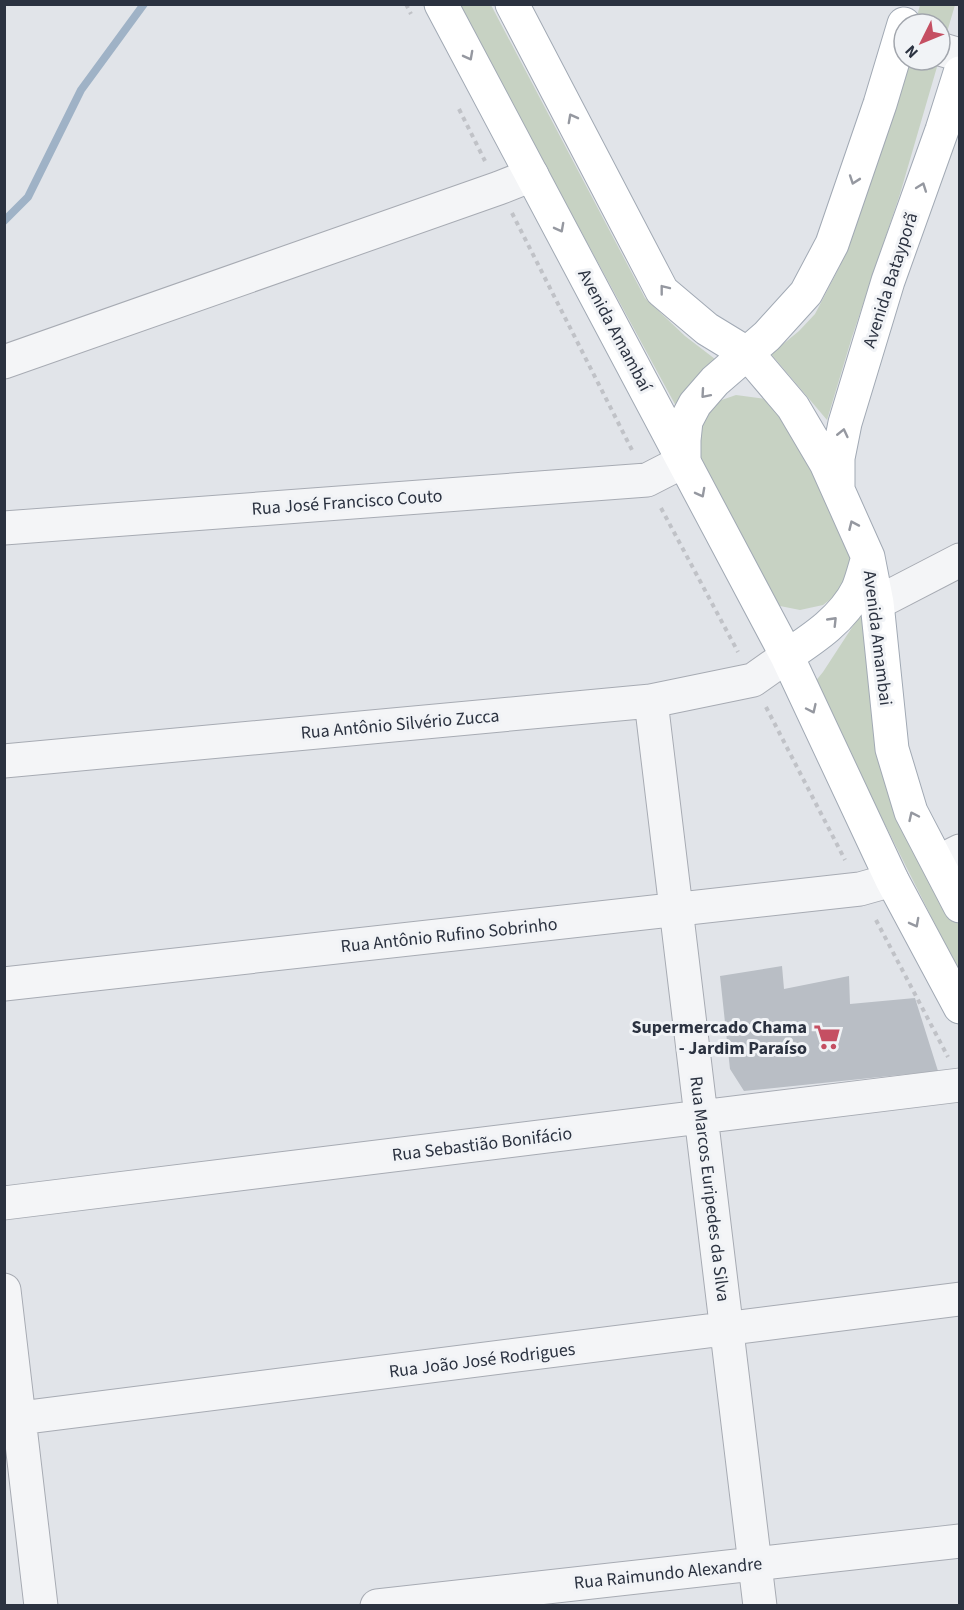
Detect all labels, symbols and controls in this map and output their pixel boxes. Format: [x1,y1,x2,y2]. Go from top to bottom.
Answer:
north arrow [892,12,952,72]
text: N [900,40,923,63]
one-way arrow [462,50,473,60]
one-way arrow [567,113,579,124]
one-way arrow [849,174,861,185]
one-way arrow [914,182,927,193]
street label: Avenida Batayporã [857,209,924,351]
one-way arrow [553,222,564,233]
street label: Avenida Amambaí [572,264,658,397]
one-way arrow [660,285,671,296]
one-way arrow [701,387,712,398]
one-way arrow [836,428,849,438]
street label: Rua José Francisco Couto [251,483,443,522]
one-way arrow [694,487,705,497]
one-way arrow [849,520,861,531]
street label: Avenida Amambai [857,569,898,707]
one-way arrow [826,617,837,627]
street label: Rua Antônio Silvério Zucca [300,703,501,746]
one-way arrow [804,703,816,714]
one-way arrow [909,812,921,823]
street label: Rua Antônio Rufino Sobrinho [339,912,559,959]
one-way arrow [908,916,919,927]
place label: Supermercado Chama - Jardim Paraíso [631,1015,807,1061]
supermarket icon: Supermercado Chama - Jardim Paraíso [812,1022,842,1052]
street label: Rua Marcos Euripedes da Silva [683,1075,736,1303]
street label: Rua Sebastião Bonifácio [391,1121,573,1168]
street label: Rua João José Rodrigues [387,1337,577,1384]
street label: Rua Raimundo Alexandre [573,1551,764,1596]

